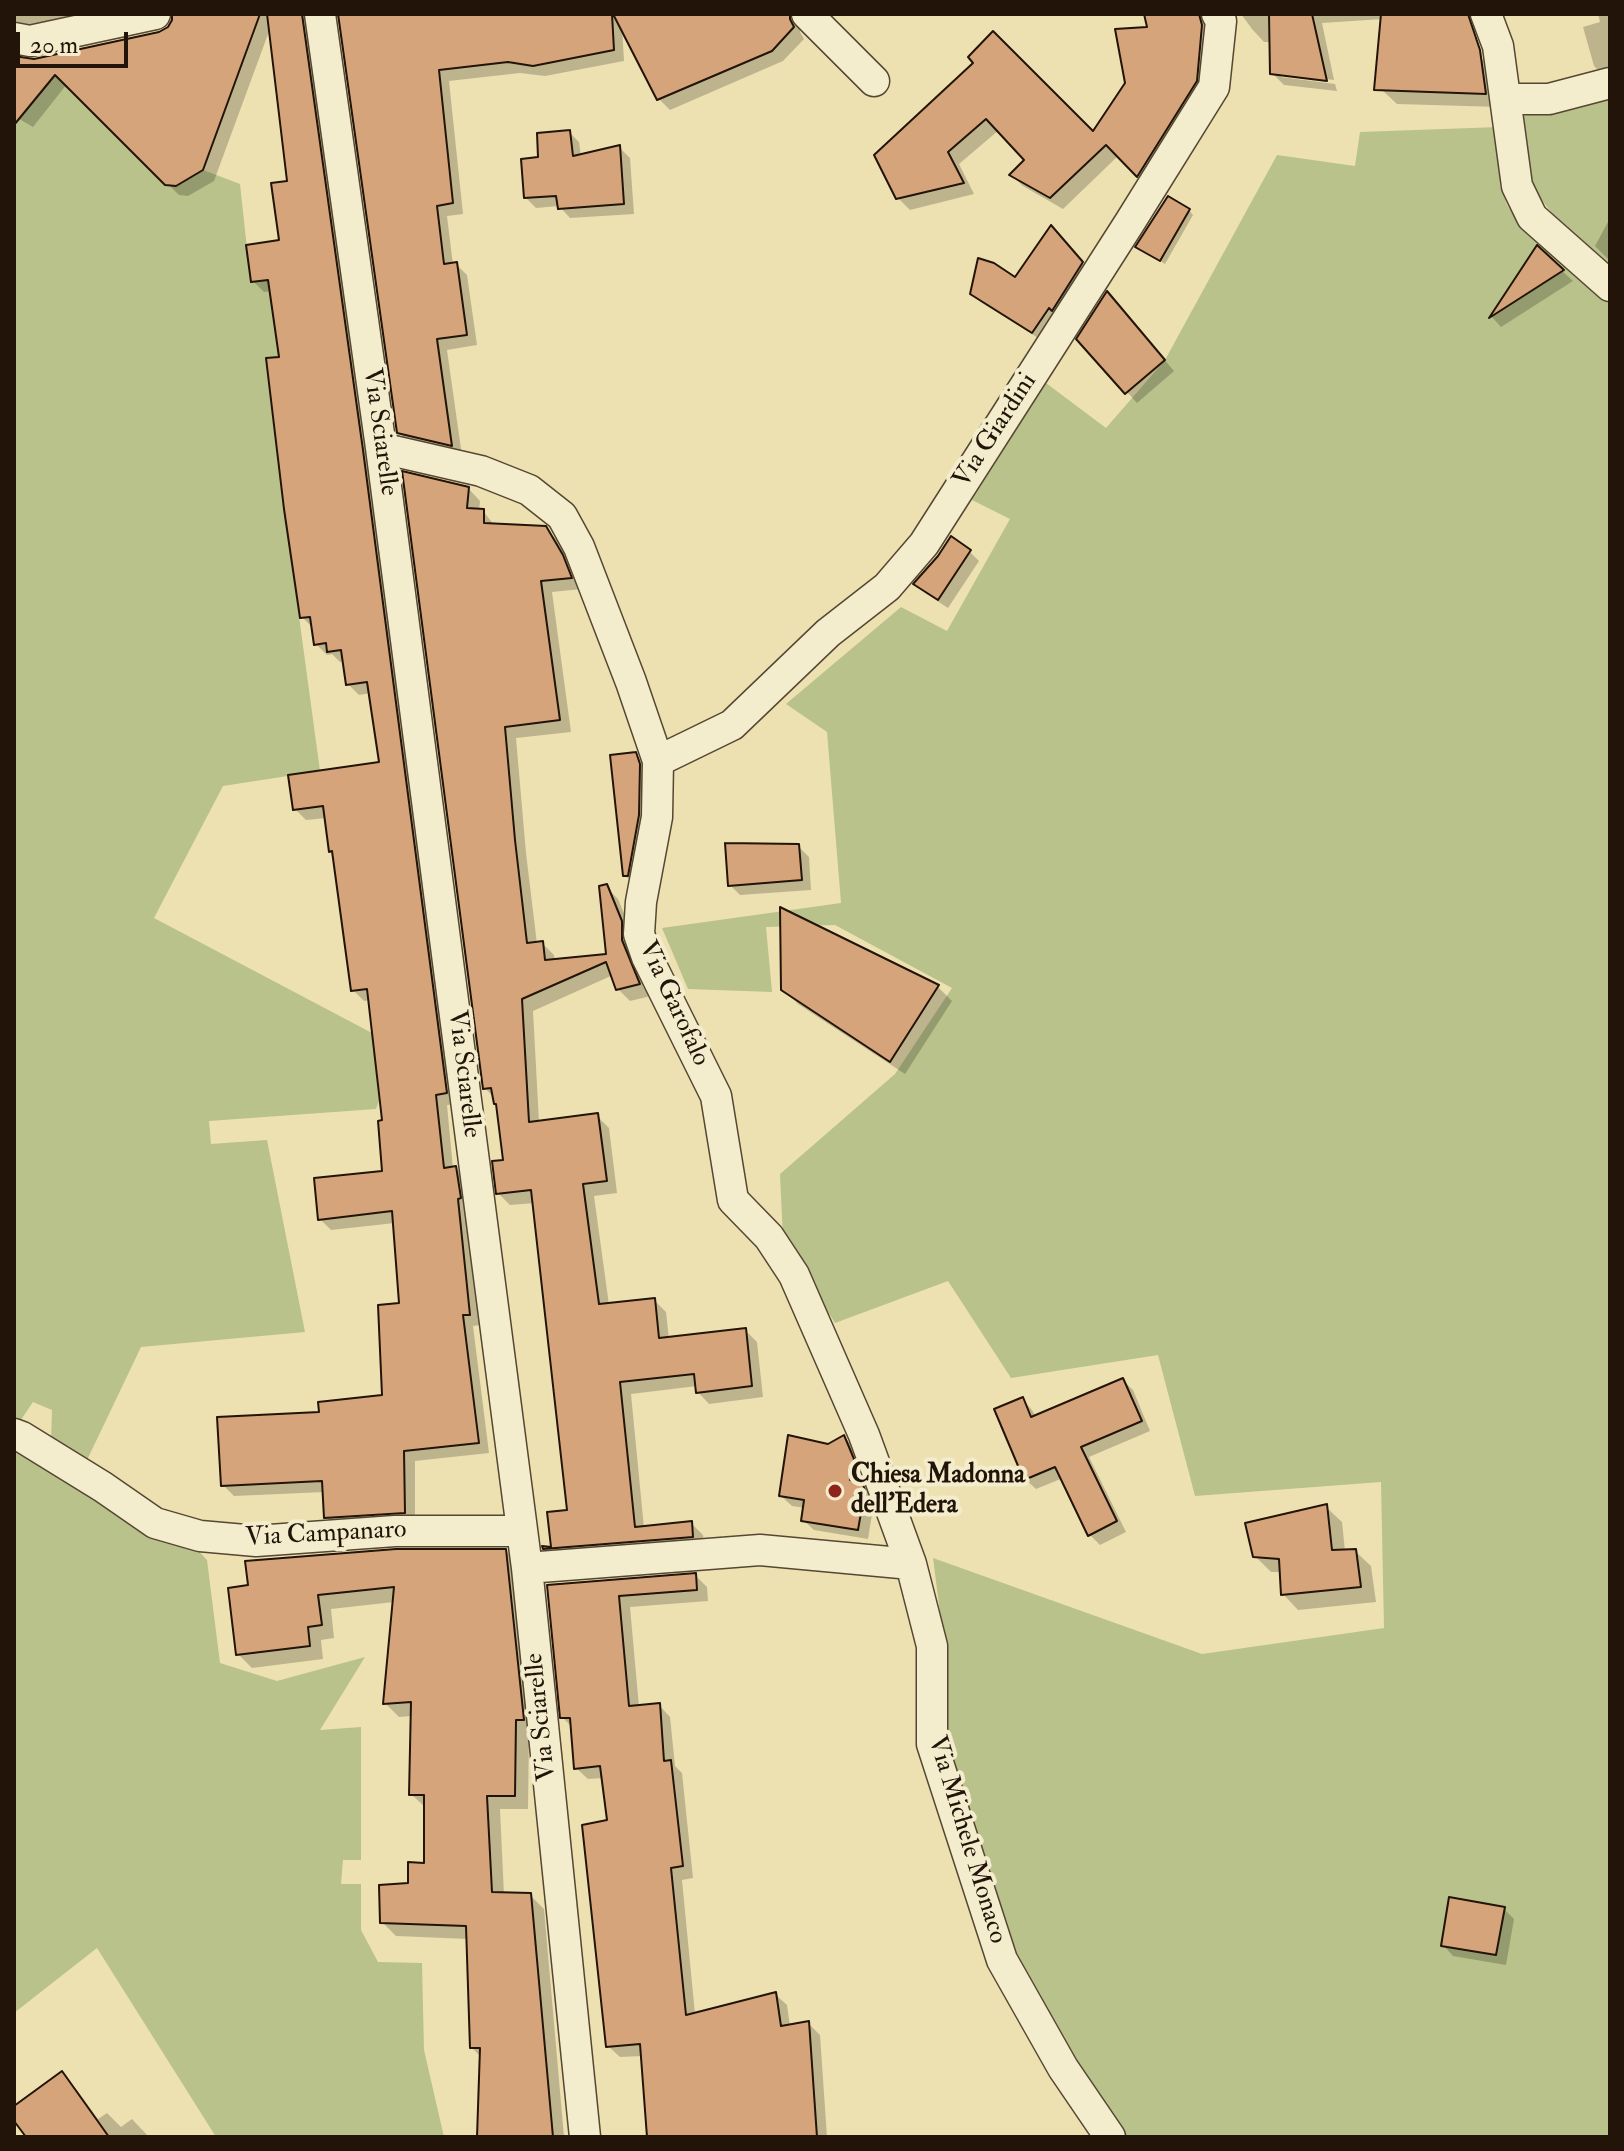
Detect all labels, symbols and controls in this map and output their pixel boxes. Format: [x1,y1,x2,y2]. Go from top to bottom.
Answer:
scale bar [20,16,132,66]
text: 20 m [30,30,78,61]
street label: Via Sciarelle [355,366,403,498]
street label: Via Giardini [947,368,1045,494]
street label: Via Garofalo [631,937,715,1071]
street label: Via Sciarelle [440,1008,486,1140]
place label: Chiesa Madonna dell'Edera [851,1460,1025,1522]
marker: Chiesa Madonna dell'Edera [826,1482,844,1500]
street label: Via Campanaro [245,1515,407,1555]
street label: Via Sciarelle [520,1651,564,1783]
street label: Via Michele Monaco [920,1732,1012,1948]

